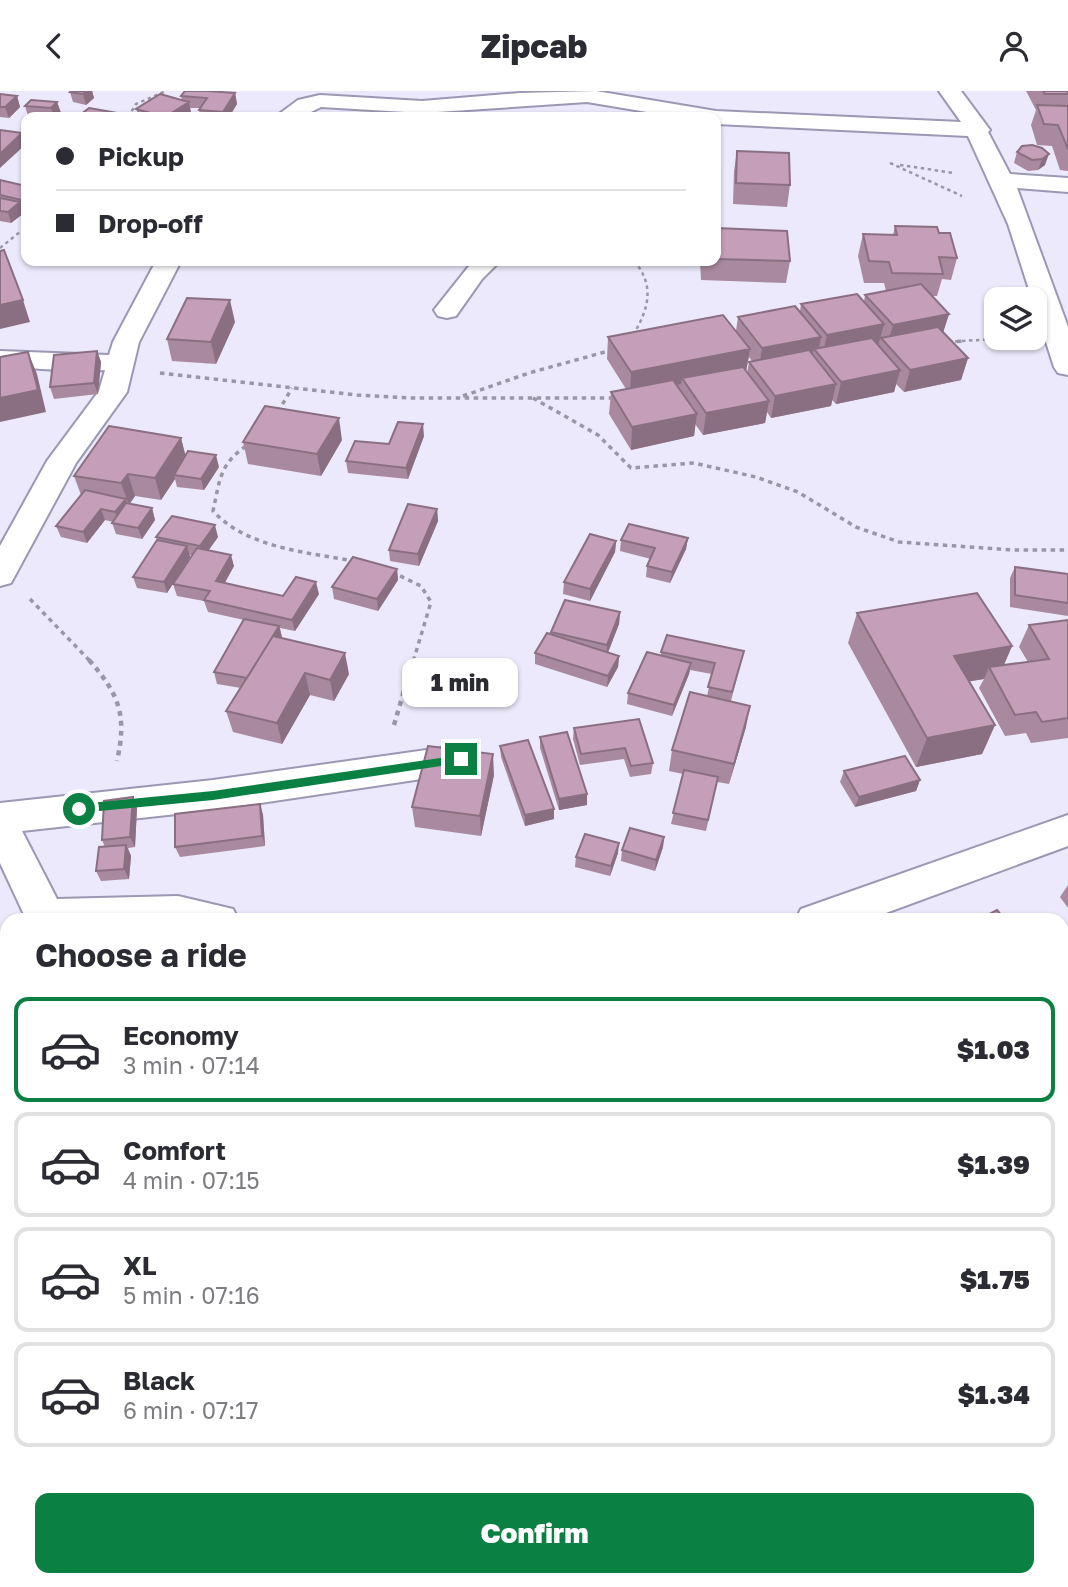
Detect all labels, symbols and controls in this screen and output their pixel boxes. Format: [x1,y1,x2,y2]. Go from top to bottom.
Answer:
icon: back [35,27,73,65]
text: Zipcab [481,27,587,65]
icon: person [995,27,1033,65]
text: Pickup [98,141,184,172]
text: Drop-off [98,208,203,239]
map controls [984,287,1047,350]
button: layers [984,287,1047,350]
callout: 1 min [403,657,519,707]
text: 1 min [431,668,489,696]
route end [445,743,477,775]
route start [63,793,95,825]
text: Choose a ride [35,936,247,974]
icon: car [39,1018,102,1081]
text: Economy [123,1020,239,1051]
text: $1.03 [957,1034,1030,1065]
text: 3 min · 07:14 [123,1051,260,1079]
icon: car [39,1133,102,1196]
text: Comfort [123,1135,226,1166]
text: $1.39 [957,1149,1030,1180]
text: 4 min · 07:15 [123,1166,260,1194]
icon: car [39,1248,102,1311]
text: XL [123,1250,157,1281]
text: $1.75 [960,1264,1030,1295]
text: 5 min · 07:16 [123,1281,260,1309]
icon: car [39,1363,102,1426]
text: Black [123,1365,195,1396]
text: $1.34 [957,1379,1030,1410]
text: 6 min · 07:17 [123,1396,258,1424]
button: Confirm [35,1493,1034,1573]

